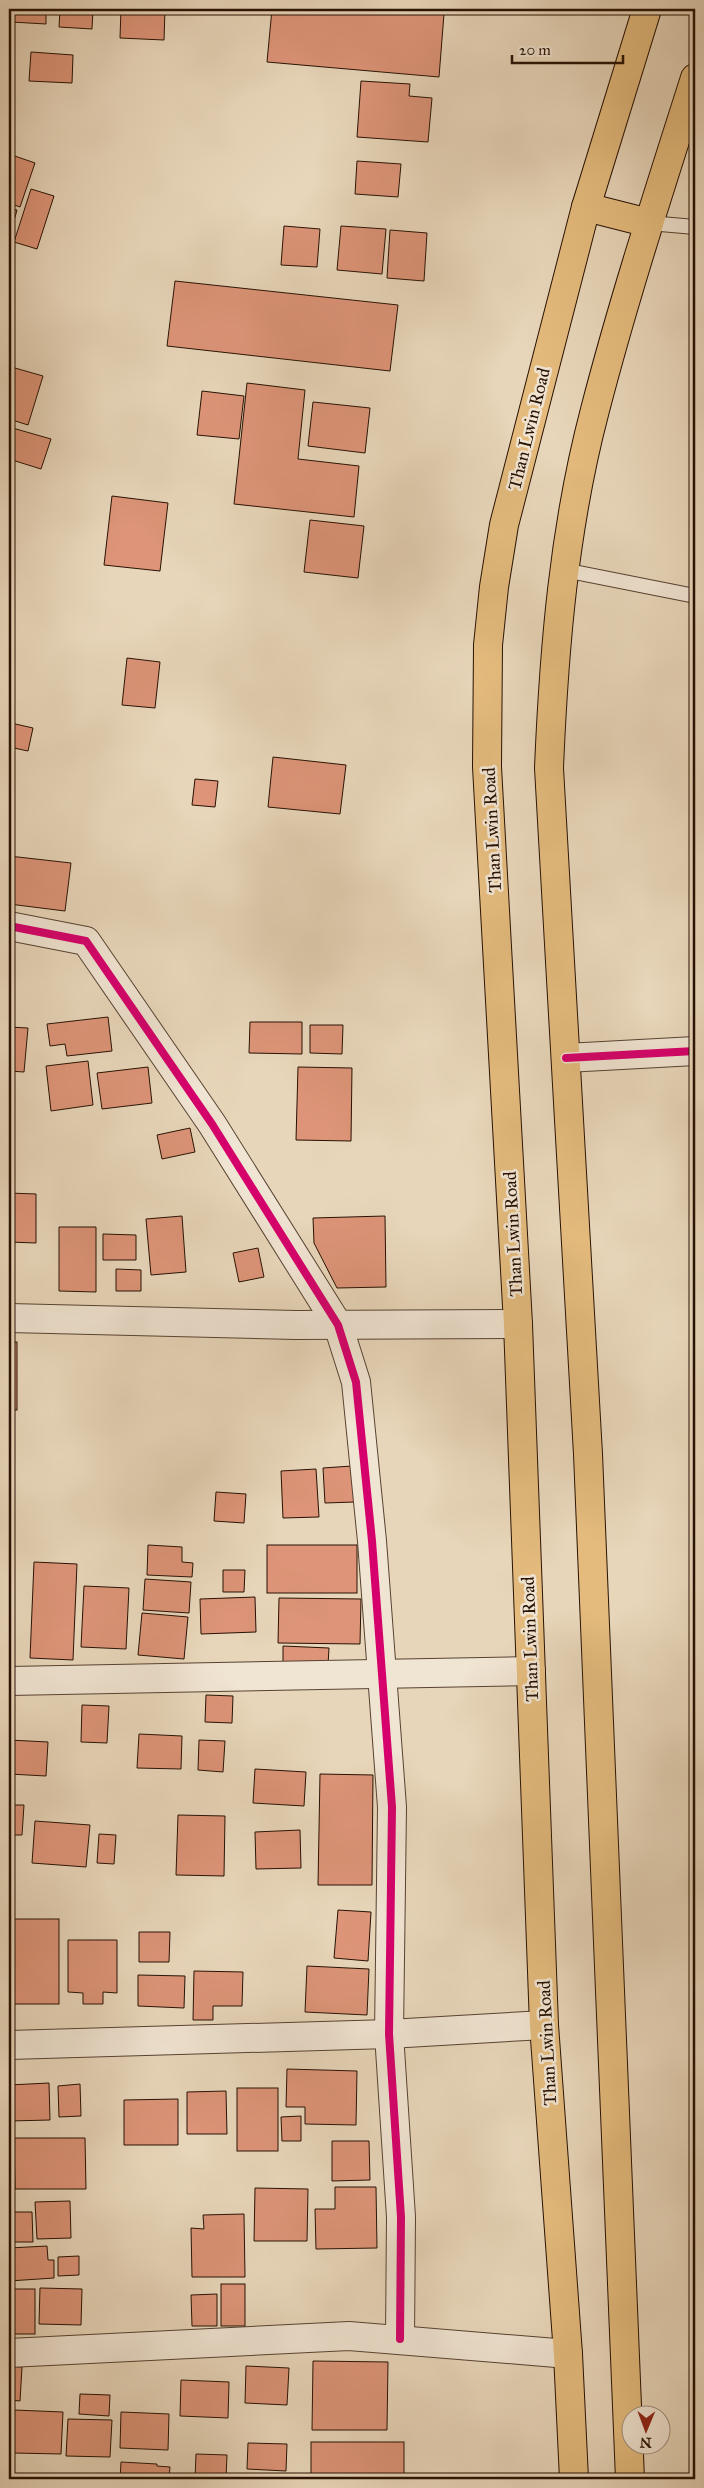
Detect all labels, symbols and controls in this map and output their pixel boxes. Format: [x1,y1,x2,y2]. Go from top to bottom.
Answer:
scale bar [512,32,623,64]
text: 20 m [519,41,551,59]
street label: Than Lwin Road [503,365,555,493]
street label: Than Lwin Road [478,767,506,893]
street label: Than Lwin Road [499,1171,527,1297]
street label: Than Lwin Road [517,1576,543,1702]
street label: Than Lwin Road [533,1980,561,2106]
north arrow [622,2406,672,2456]
text: N [640,2434,652,2451]

